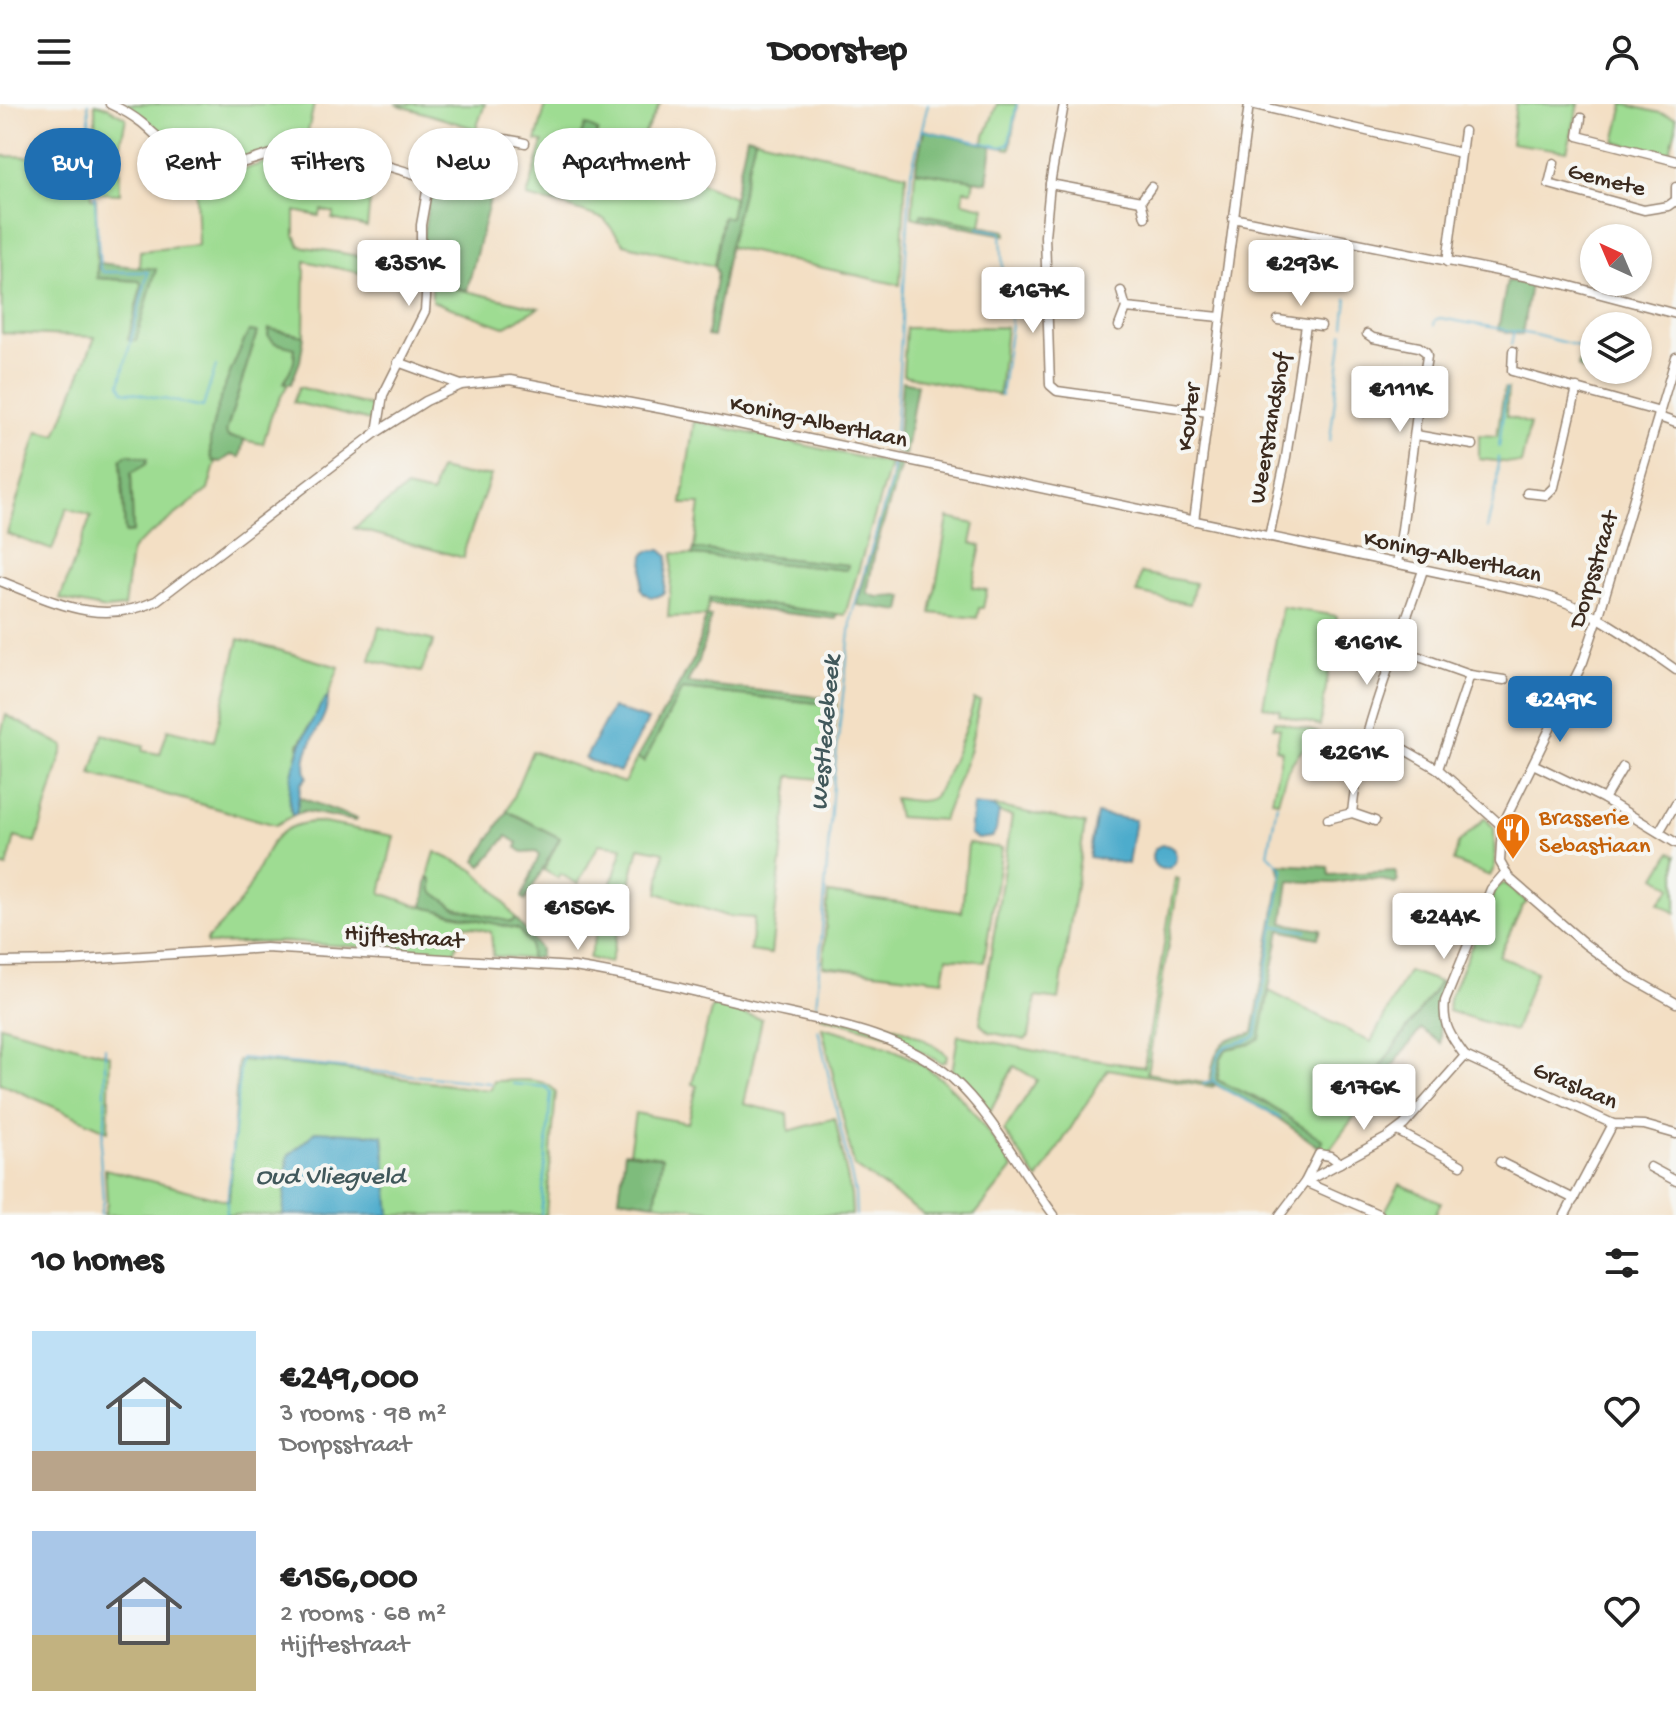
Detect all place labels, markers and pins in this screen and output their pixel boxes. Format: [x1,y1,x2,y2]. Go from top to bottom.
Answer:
pin: €351K [353,240,465,308]
pin: €293K [1245,240,1357,308]
pin: €167K [977,267,1089,335]
pin: €111K [1344,366,1456,434]
pin: €161K [1311,619,1423,687]
pin: €249K [1504,676,1616,744]
pin: €261K [1297,729,1409,797]
place label: Brasserie Sebastiaan [1538,805,1651,862]
restaurant icon: Brasserie Sebastiaan [1494,811,1532,861]
pin: €156K [522,884,634,952]
pin: €244K [1388,893,1500,961]
pin: €176K [1308,1064,1420,1132]

